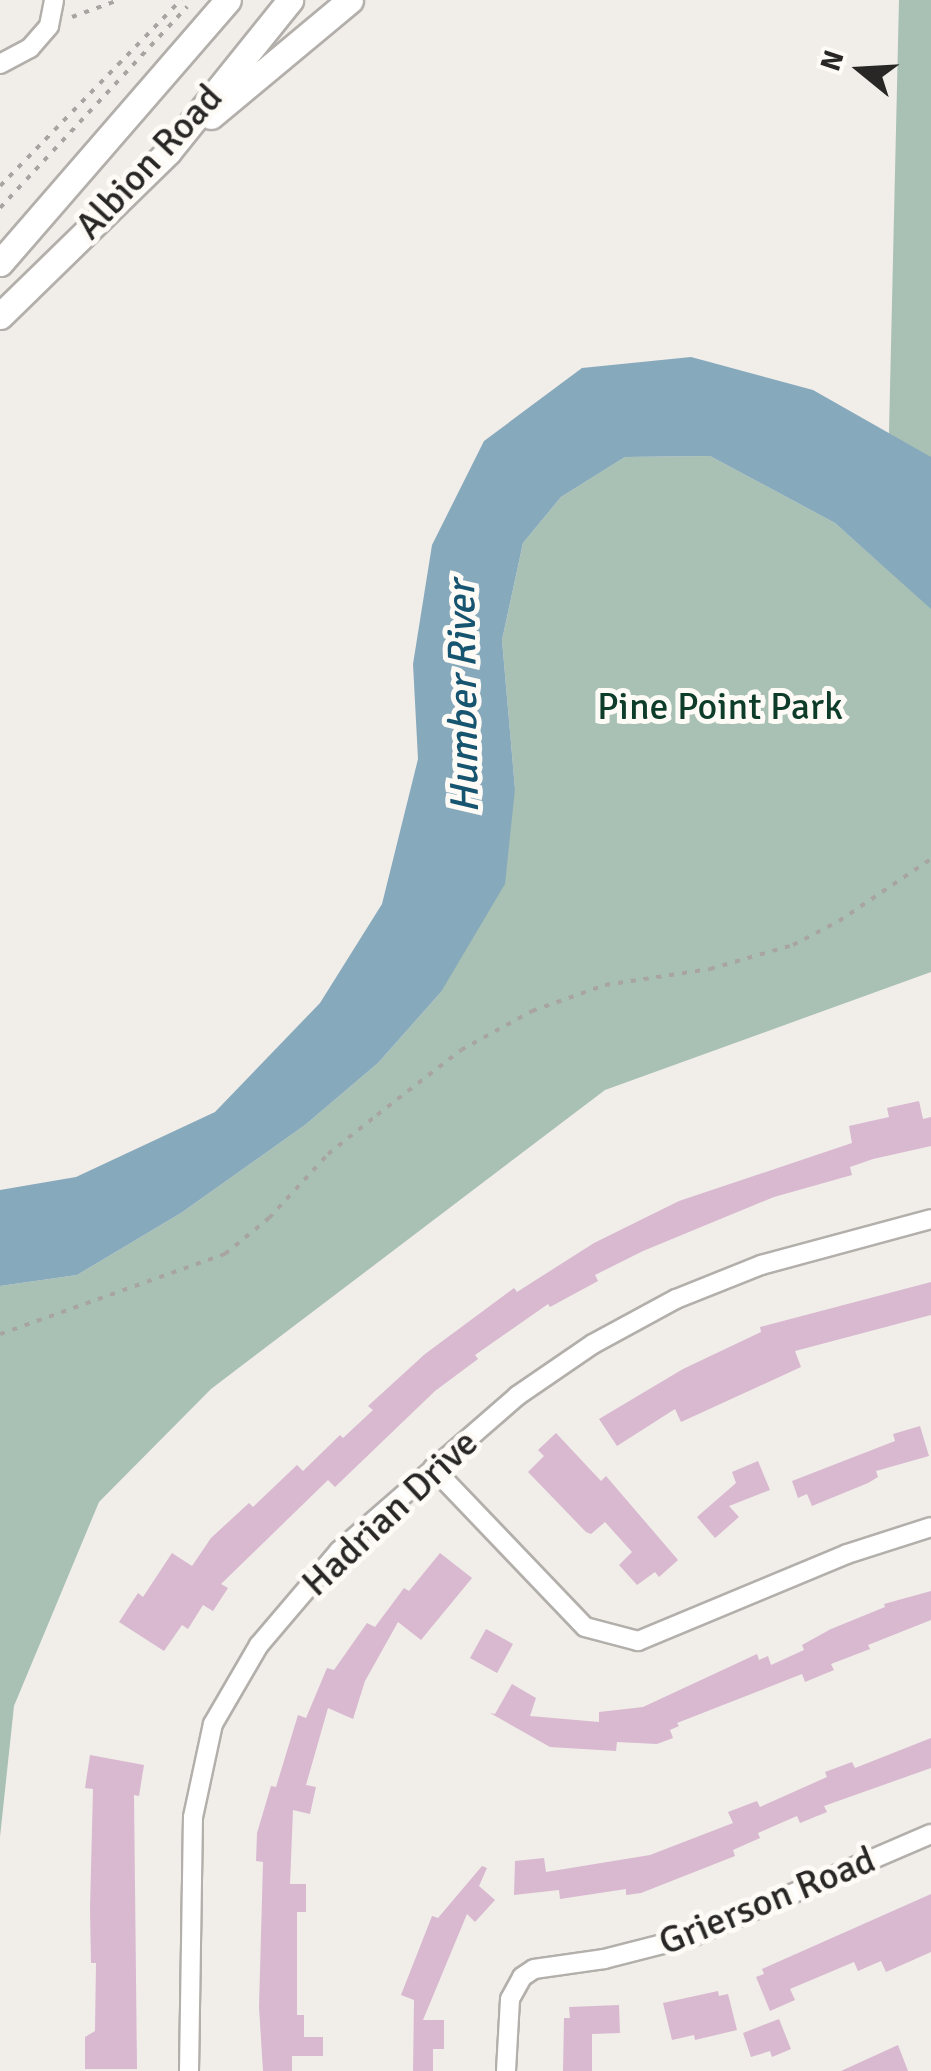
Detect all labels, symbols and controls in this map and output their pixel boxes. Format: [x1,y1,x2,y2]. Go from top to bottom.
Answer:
north arrow [811,20,911,120]
text: N [813,46,852,75]
street label: Albion Road [66,75,232,249]
water label: Humber River [437,580,489,814]
park label: Pine Point Park [597,684,843,730]
street label: Hadrian Drive [293,1420,487,1606]
street label: Grierson Road [652,1837,882,1965]

